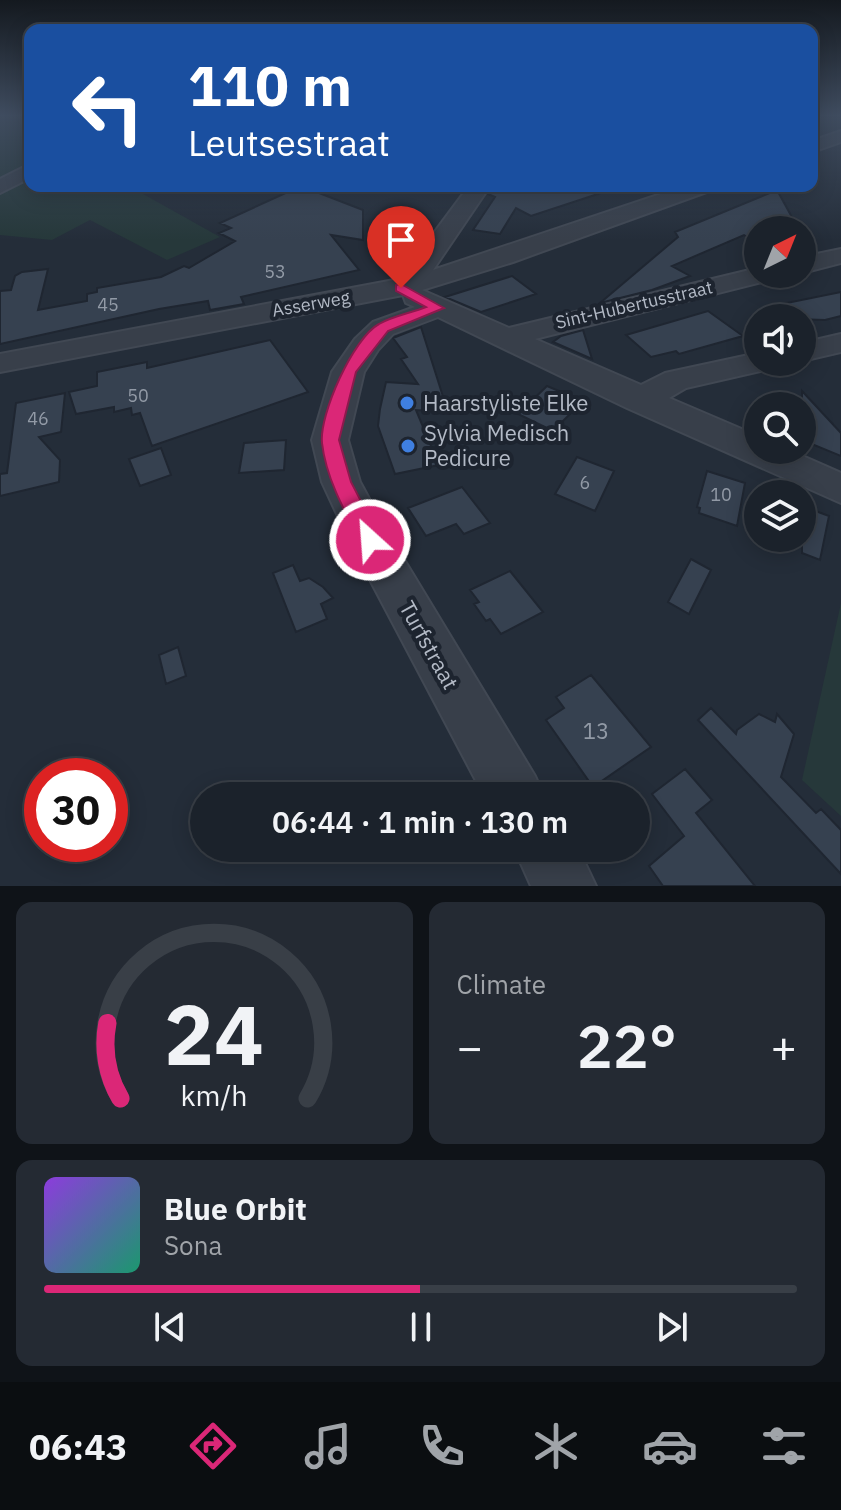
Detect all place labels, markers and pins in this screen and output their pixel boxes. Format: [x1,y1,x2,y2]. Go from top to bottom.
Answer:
pin [367,206,435,288]
place label: Haarstyliste Elke [423,388,588,417]
marker: Haarstyliste Elke [398,394,416,412]
place label: Sylvia Medisch Pedicure [424,418,569,472]
marker: Sylvia Medisch Pedicure [399,437,417,455]

